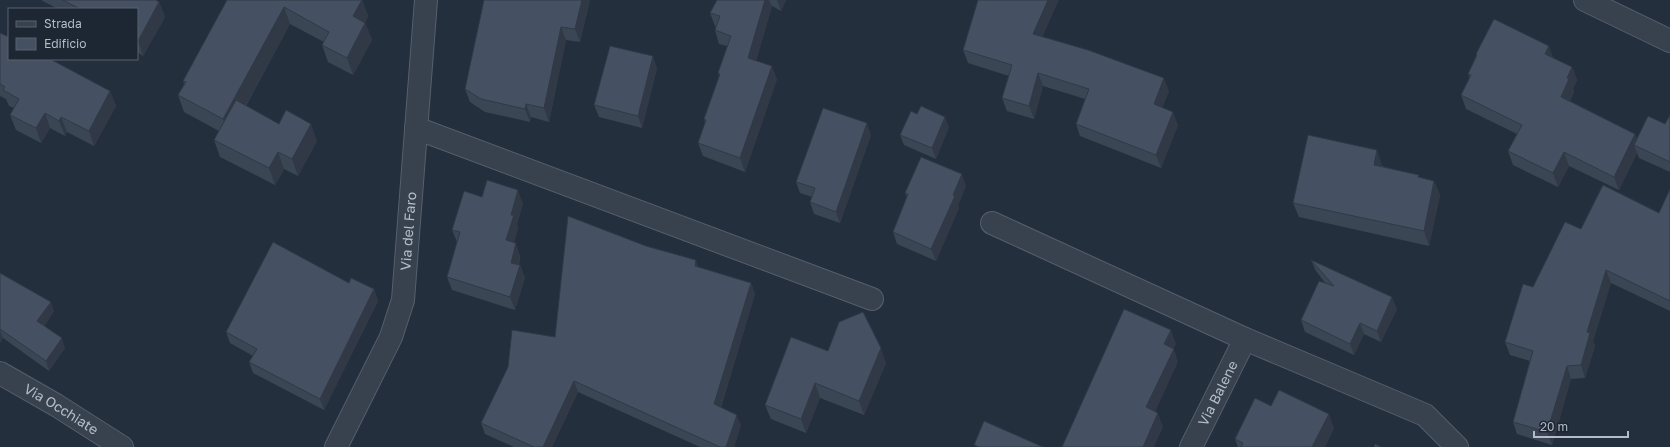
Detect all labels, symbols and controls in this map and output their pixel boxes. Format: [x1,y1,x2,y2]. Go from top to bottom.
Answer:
legend [8,8,138,60]
text: Strada [44,16,82,31]
text: Edificio [44,36,86,51]
street label: Via del Faro [396,191,419,271]
street label: Via Balene [1194,358,1241,429]
street label: Via Occhiate [21,380,102,438]
scale bar [1534,413,1628,439]
text: 20 m [1540,419,1568,434]

